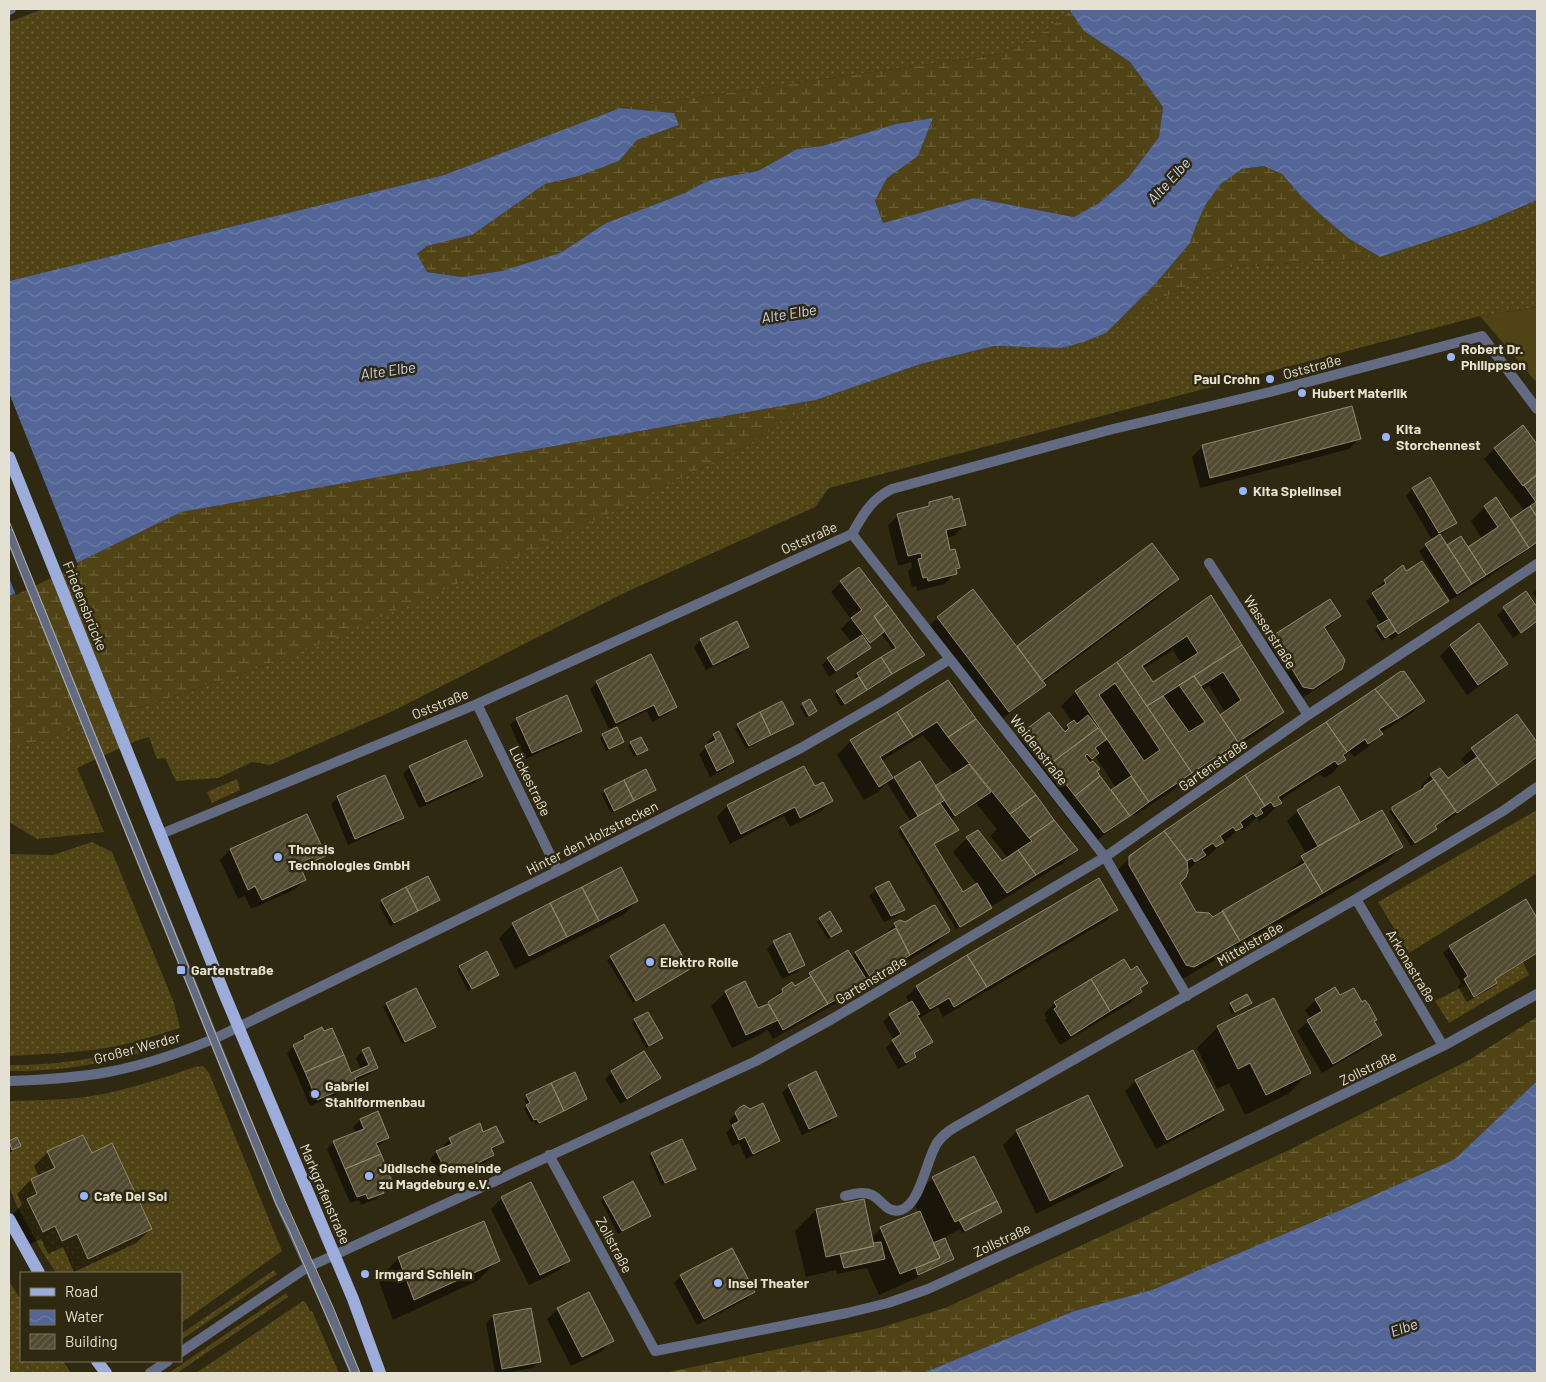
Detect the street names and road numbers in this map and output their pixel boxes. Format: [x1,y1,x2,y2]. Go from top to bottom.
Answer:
street label: Oststraße [1281,351,1343,382]
street label: Oststraße [778,518,840,557]
street label: Friedensbrücke [60,559,111,653]
street label: Wasserstraße [1240,592,1300,672]
street label: Oststraße [409,684,471,723]
street label: Weidenstraße [1007,711,1072,788]
street label: Gartenstraße [1175,735,1250,795]
street label: Lückestraße [506,743,555,819]
street label: Hinter den Holzstrecken [523,797,660,878]
street label: Mittelstraße [1214,918,1286,969]
street label: Arkonastraße [1383,926,1440,1005]
street label: Gartenstraße [832,952,909,1007]
street label: Großer Werder [92,1028,182,1067]
street label: Zollstraße [1337,1047,1399,1089]
street label: Markgrafenstraße [297,1141,354,1247]
street label: Zollstraße [593,1214,636,1276]
street label: Zollstraße [971,1219,1033,1260]

